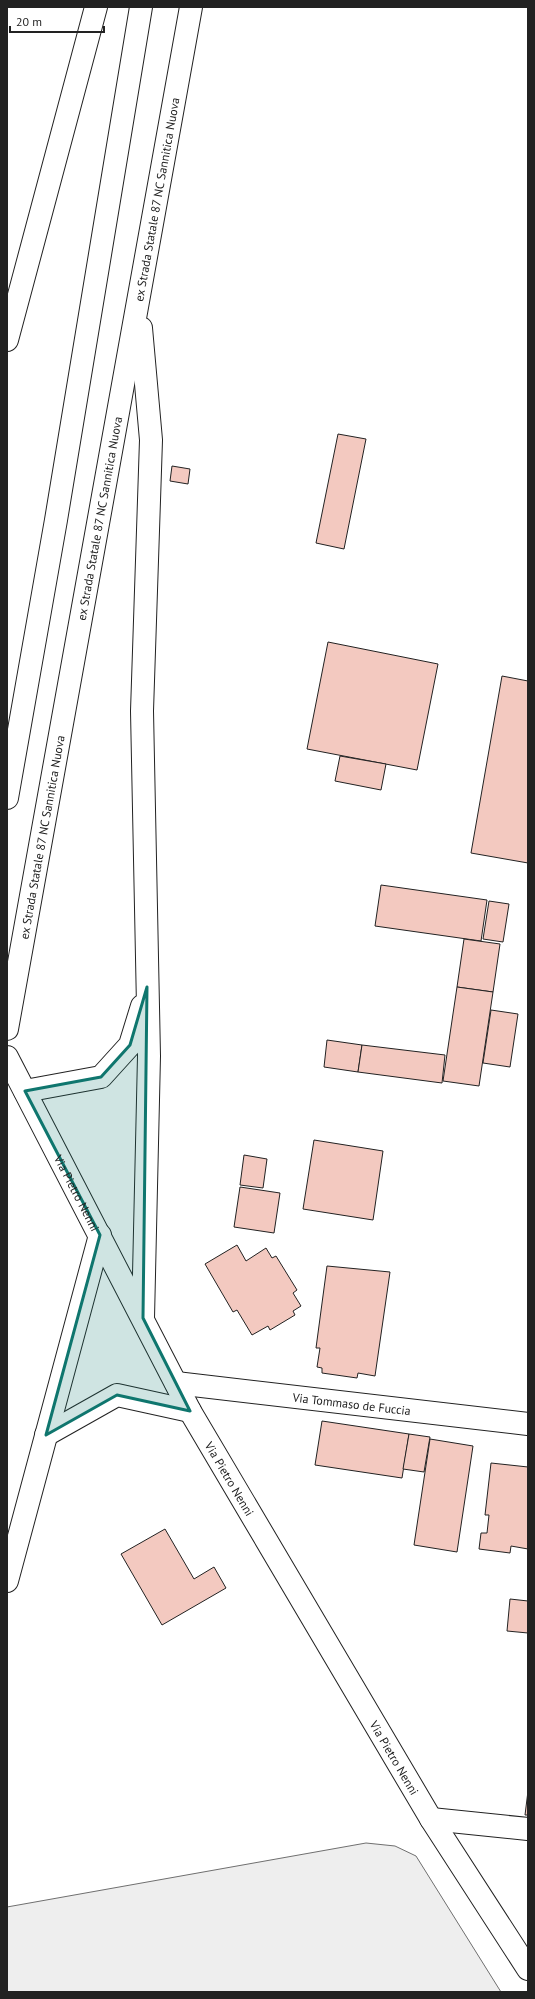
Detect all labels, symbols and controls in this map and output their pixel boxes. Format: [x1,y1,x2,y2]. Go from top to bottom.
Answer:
scale bar [10,8,104,34]
text: 20 m [16,14,42,29]
street label: ex Strada Statale 87 NC Sannitica Nuova [131,96,182,302]
street label: ex Strada Statale 87 NC Sannitica Nuova [73,415,125,621]
street label: ex Strada Statale 87 NC Sannitica Nuova [16,734,67,940]
street label: Via Pietro Nenni [51,1151,103,1234]
street label: Via Tommaso de Fuccia [291,1389,412,1418]
street label: Via Pietro Nenni [202,1438,258,1518]
street label: Via Pietro Nenni [366,1717,422,1797]

